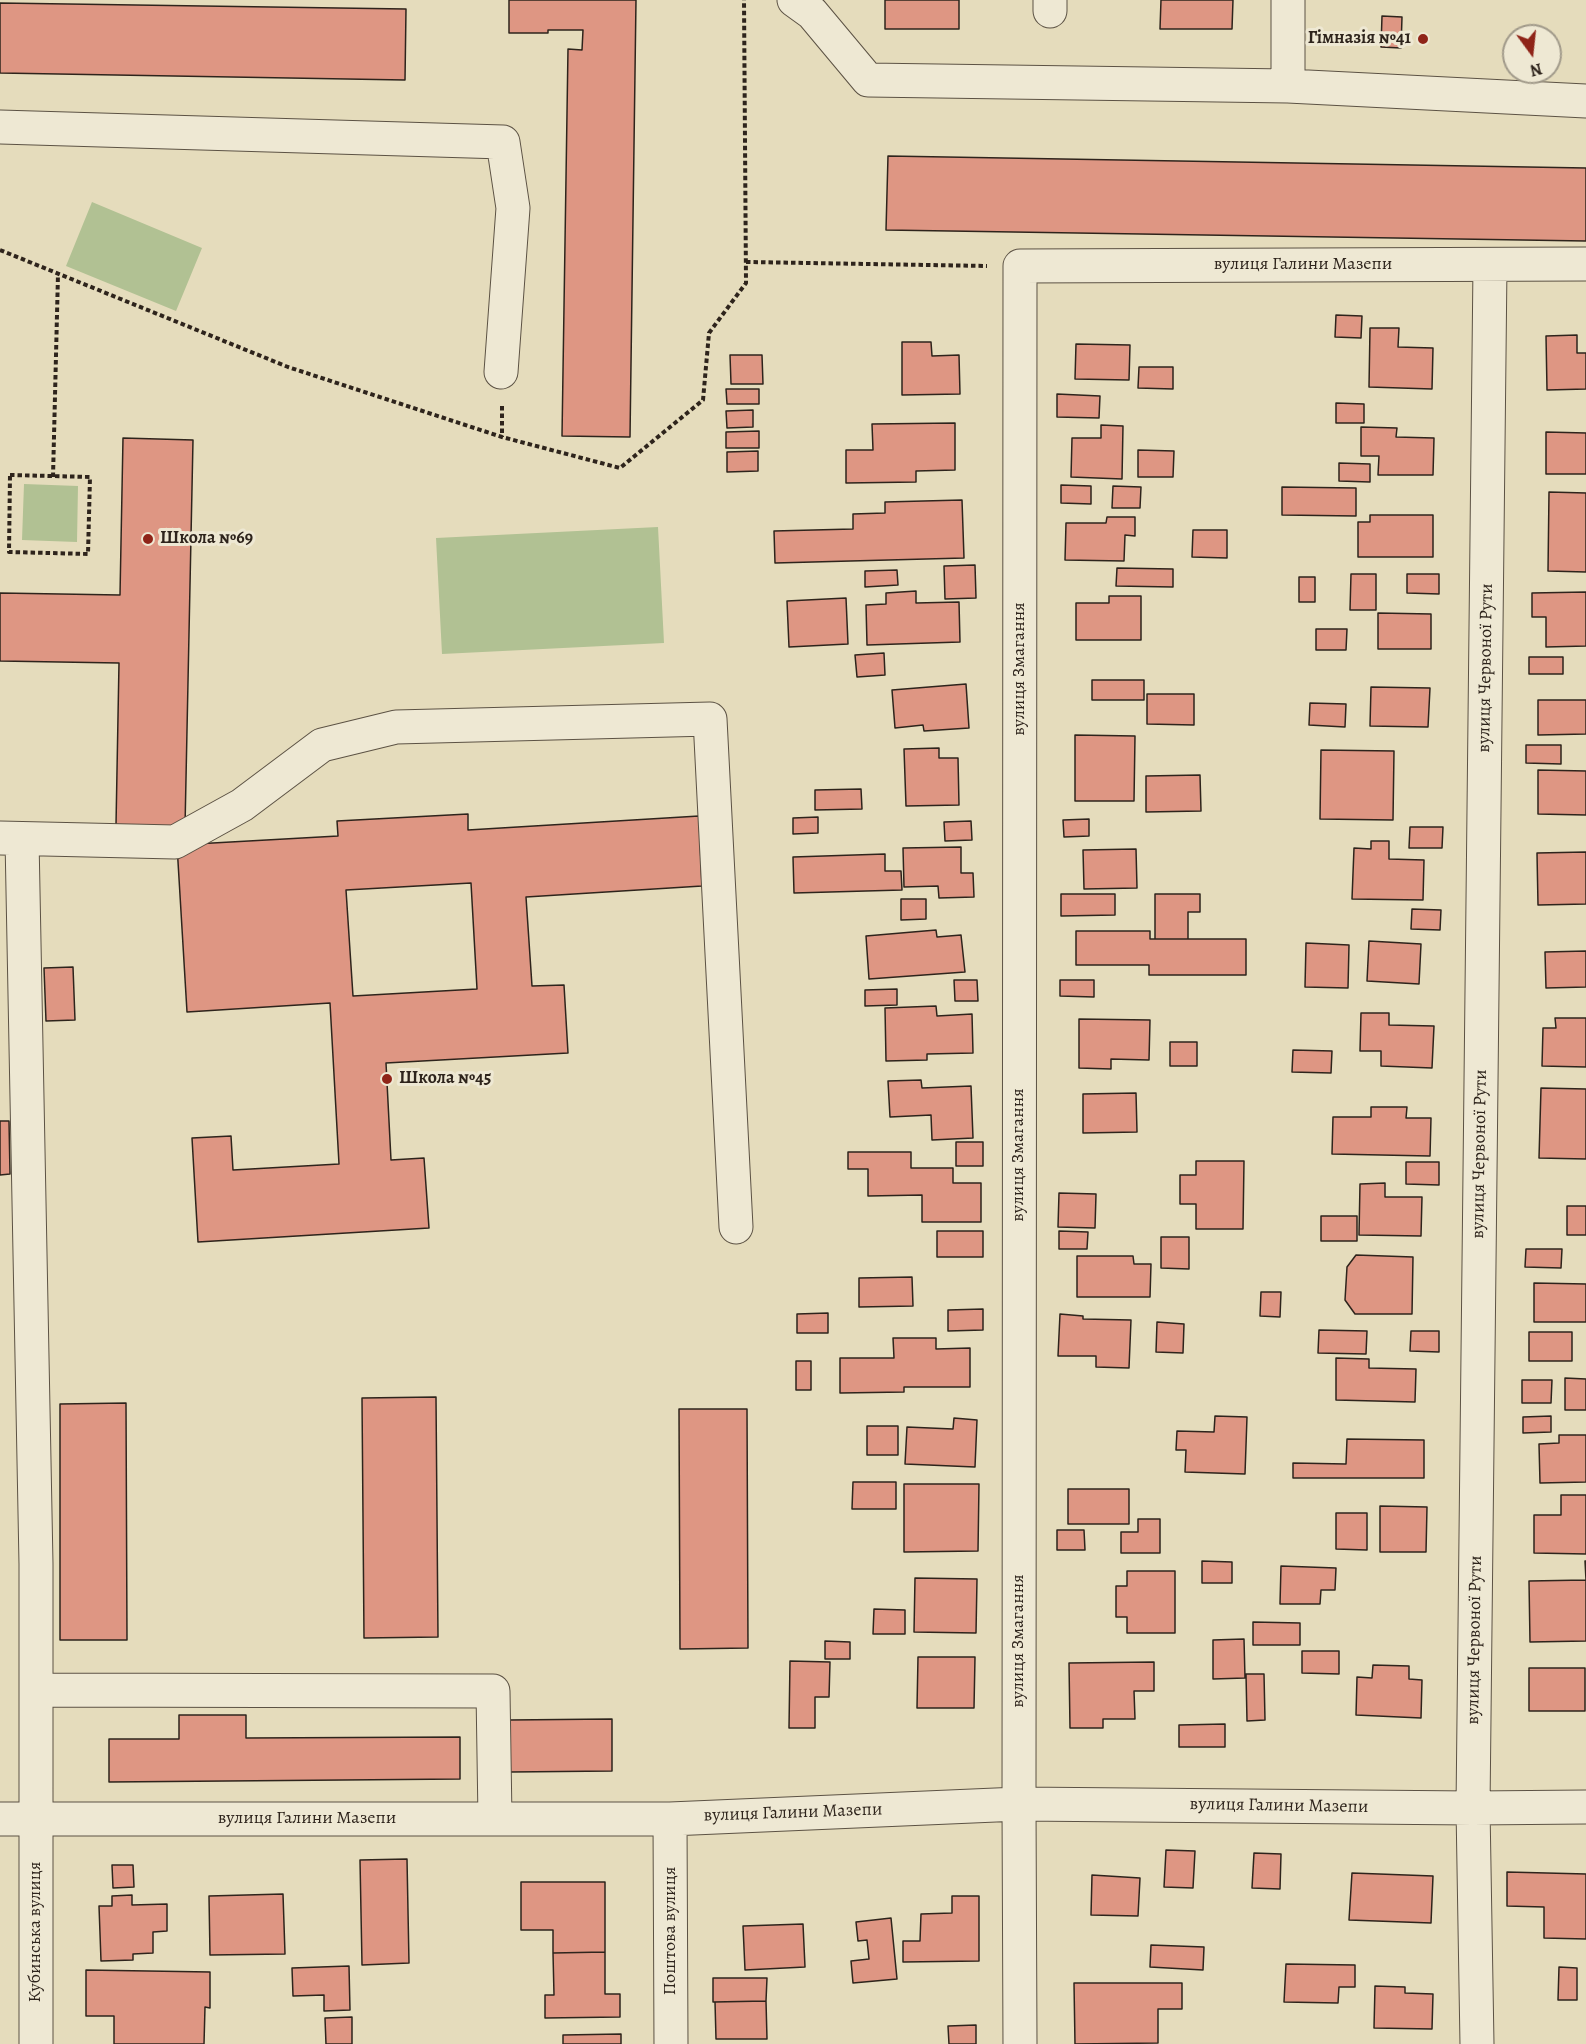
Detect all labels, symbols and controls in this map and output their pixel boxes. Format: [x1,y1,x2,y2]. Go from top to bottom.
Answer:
north arrow [1502,24,1562,84]
place label: Гімназія №41 [1308,28,1411,50]
marker: Гімназія №41 [1416,32,1430,46]
text: N [1528,57,1545,82]
street label: вулиця Галини Мазепи [1214,254,1392,276]
place label: Школа №69 [160,528,253,550]
marker: Школа №69 [141,532,155,546]
street label: вулиця Червоної Рути [1474,583,1498,753]
street label: вулиця Змагання [1009,602,1031,736]
place label: Школа №45 [399,1068,491,1090]
street label: вулиця Червоної Рути [1468,1069,1492,1239]
marker: Школа №45 [380,1072,394,1086]
street label: вулиця Змагання [1008,1088,1030,1222]
street label: вулиця Червоної Рути [1463,1555,1487,1725]
street label: вулиця Змагання [1008,1574,1030,1708]
street label: вулиця Галини Мазепи [1189,1794,1369,1818]
street label: вулиця Галини Мазепи [703,1799,883,1827]
street label: вулиця Галини Мазепи [218,1808,396,1830]
street label: Кубинська вулиця [25,1862,47,2002]
street label: Поштова вулиця [660,1867,682,1995]

